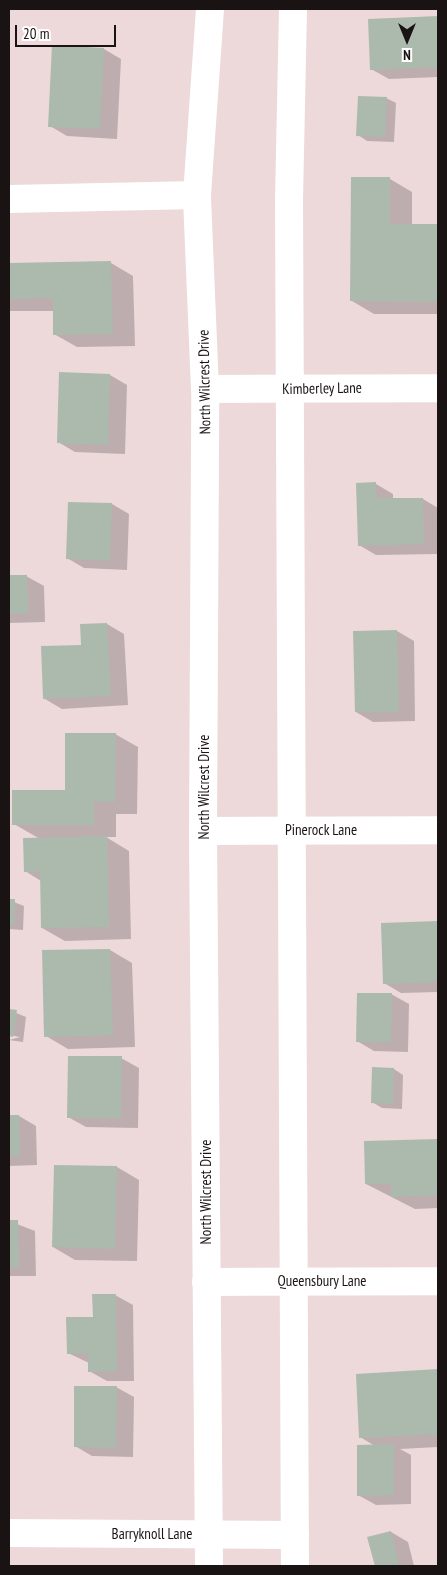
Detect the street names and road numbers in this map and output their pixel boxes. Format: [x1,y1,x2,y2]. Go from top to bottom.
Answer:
street label: North Wilcrest Drive [194,329,214,435]
street label: Kimberley Lane [282,378,362,398]
street label: North Wilcrest Drive [195,734,213,840]
street label: Pinerock Lane [285,821,357,839]
street label: North Wilcrest Drive [197,1139,215,1245]
street label: Queensbury Lane [277,1272,367,1290]
street label: Barryknoll Lane [112,1525,192,1543]

